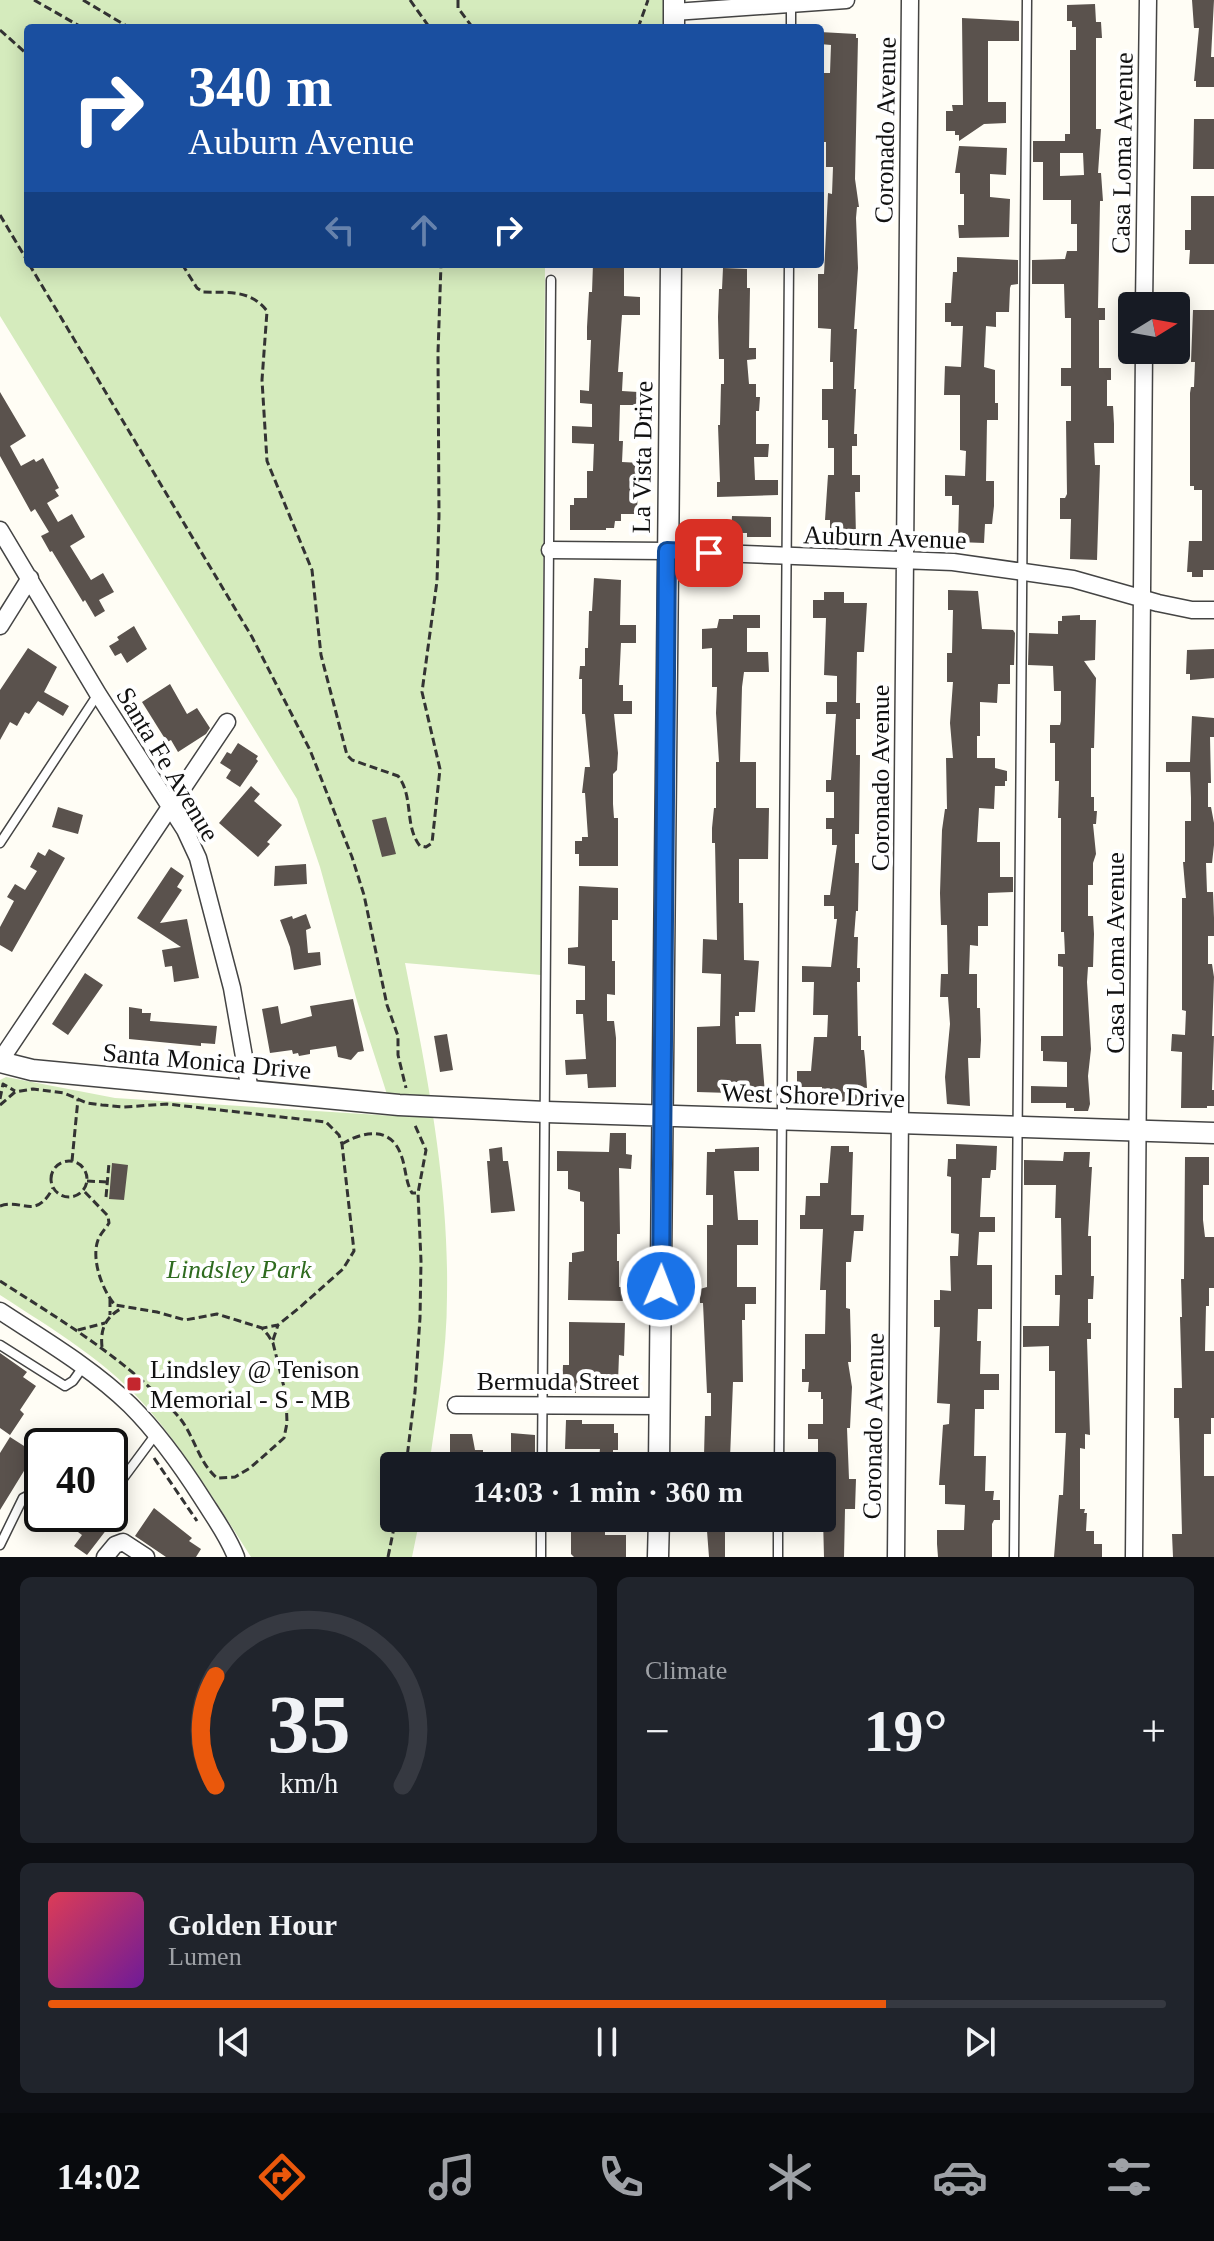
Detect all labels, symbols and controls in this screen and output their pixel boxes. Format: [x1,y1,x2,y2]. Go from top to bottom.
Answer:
street label: Coronado Avenue [869,36,902,224]
street label: Casa Loma Avenue [1106,52,1139,254]
icon: right [56,56,160,160]
text: 340 m [188,56,333,118]
text: Auburn Avenue [188,122,414,162]
icon: left [318,208,362,252]
icon: ahead [402,208,446,252]
icon: right [486,208,530,252]
north arrow [1118,292,1190,364]
map controls [1118,292,1190,364]
street label: La Vista Drive [627,381,658,533]
pin [675,519,743,587]
street label: Auburn Avenue [803,520,967,555]
icon: arrive [687,531,731,575]
street label: Santa Fe Avenue [110,682,225,846]
street label: Coronado Avenue [866,685,895,871]
street label: Casa Loma Avenue [1101,852,1130,1054]
street label: Santa Monica Drive [101,1038,313,1085]
street label: West Shore Drive [720,1078,906,1113]
position arrow [619,1244,703,1328]
park label: Lindsley Park [165,1255,312,1284]
street label: Coronado Avenue [857,1332,890,1520]
place label: Lindsley @ Tenison Memorial - S - MB [150,1355,359,1414]
street label: Bermuda Street [477,1367,640,1396]
marker: Lindsley @ Tenison Memorial - S - MB [125,1375,143,1393]
speed limit sign: 40 [24,1428,128,1532]
text: 14:03 · 1 min · 360 m [473,1475,743,1508]
text: Climate [645,1656,727,1685]
text: 35 [267,1678,350,1770]
text: 19° [864,1698,948,1764]
text: − [645,1707,670,1756]
text: + [1141,1707,1166,1756]
text: km/h [279,1768,338,1799]
text: Golden Hour [168,1908,337,1941]
text: Lumen [168,1942,242,1971]
icon: previous [212,2020,256,2064]
icon: pause [585,2020,629,2064]
icon: next [958,2020,1002,2064]
icon: directions [254,2149,310,2205]
icon: music [424,2149,480,2205]
icon: phone [593,2149,649,2205]
icon: climate [762,2149,818,2205]
icon: car [932,2149,988,2205]
icon: filters [1101,2149,1157,2205]
text: 14:02 [57,2157,141,2197]

